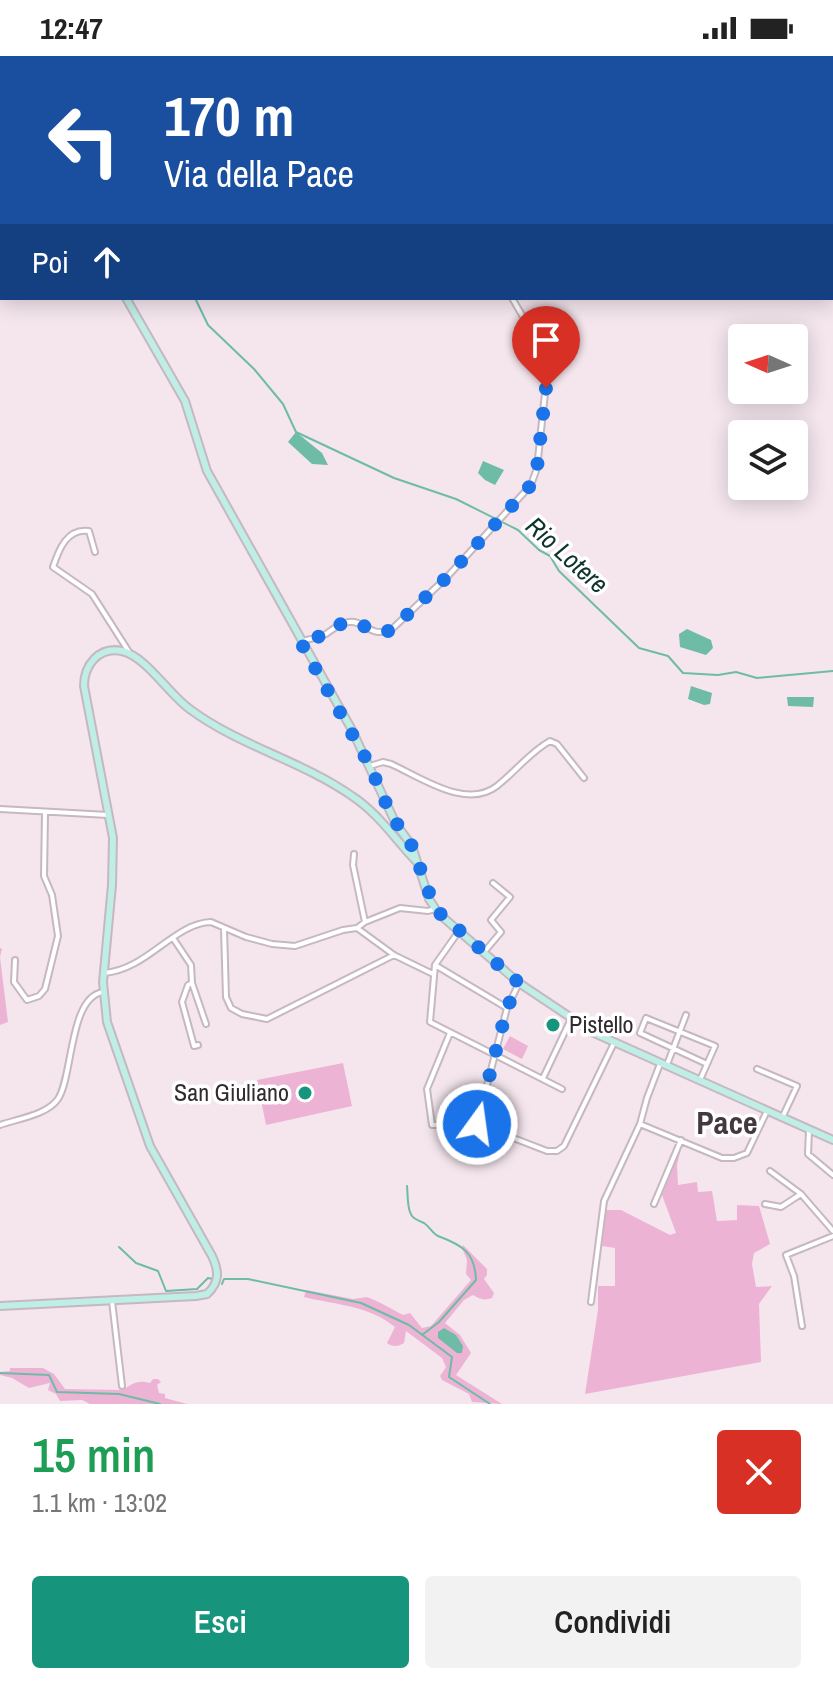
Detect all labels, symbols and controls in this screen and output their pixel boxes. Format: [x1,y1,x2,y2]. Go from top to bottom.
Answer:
text: 12:47 [40,8,103,48]
text: 170 m [164,78,294,153]
icon: left [32,88,136,192]
text: Via della Pace [164,150,354,198]
icon: ahead [85,240,129,284]
text: Poi [32,242,69,282]
pin [512,306,580,388]
icon: arrive [524,318,568,362]
north arrow [728,324,808,404]
map controls [728,324,808,500]
button: layers [728,420,808,500]
water label: Rio Lotere [519,508,616,601]
place label: Pistello [569,1008,634,1040]
marker: Pistello [544,1016,562,1034]
place label: San Giuliano [174,1076,289,1108]
position arrow [435,1082,519,1166]
marker: San Giuliano [296,1084,314,1102]
district label: Pace [696,1101,758,1144]
text: 15 min [32,1422,155,1487]
button: close [717,1430,801,1514]
text: 1.1 km · 13:02 [32,1485,167,1520]
button: Esci [32,1576,409,1668]
button: Condividi [425,1576,801,1668]

